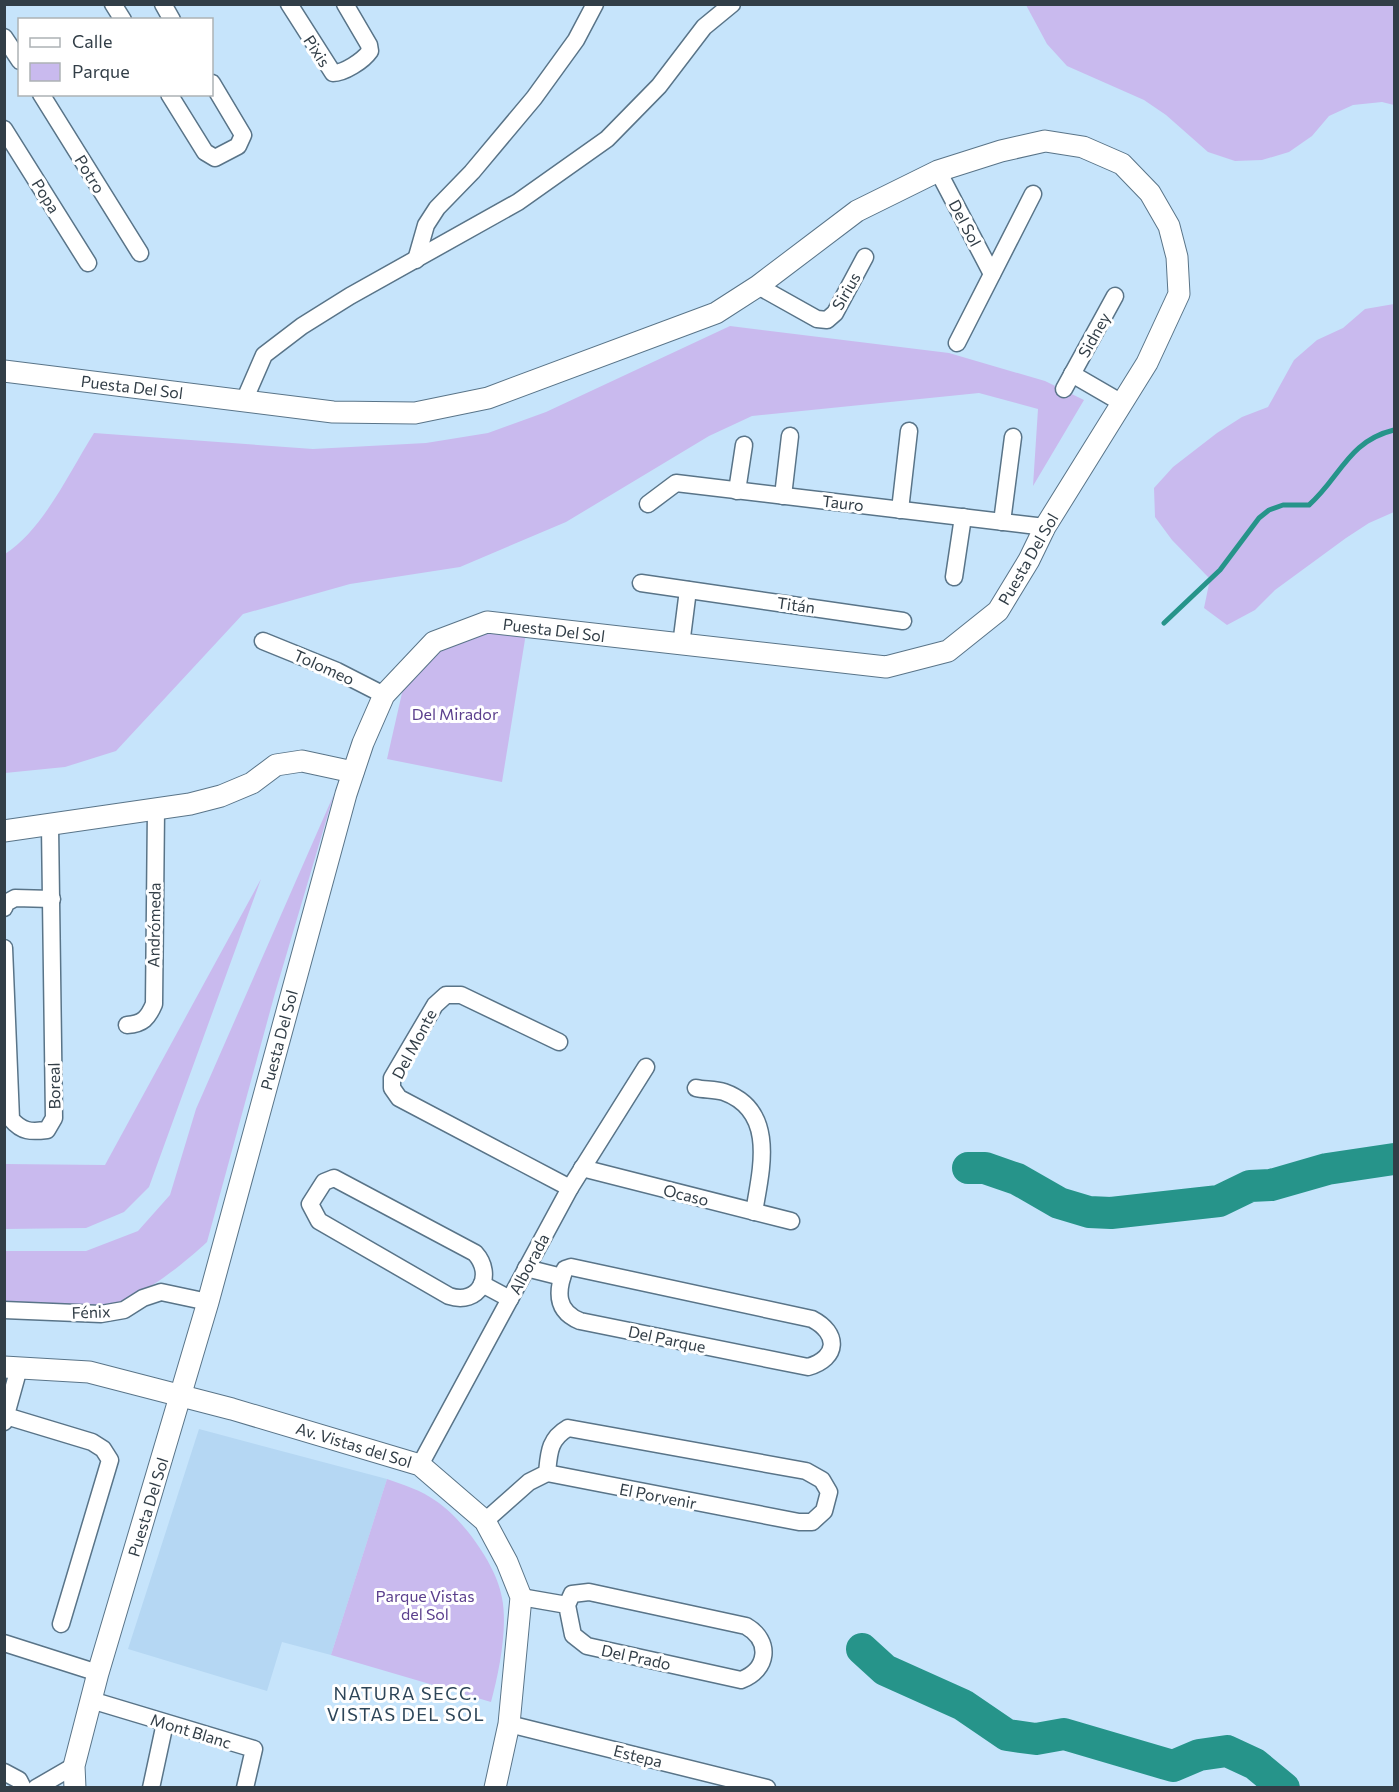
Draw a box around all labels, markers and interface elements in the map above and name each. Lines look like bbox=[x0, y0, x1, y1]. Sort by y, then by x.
legend bbox=[18, 18, 213, 96]
text: Calle bbox=[72, 30, 112, 52]
street label: Pixis bbox=[300, 31, 335, 70]
text: Parque bbox=[72, 60, 130, 82]
street label: Potro bbox=[71, 151, 109, 196]
street label: Popa bbox=[29, 175, 64, 217]
street label: Del Sol bbox=[945, 196, 986, 249]
street label: Sirius bbox=[827, 269, 864, 313]
street label: Sidney bbox=[1074, 309, 1114, 361]
street label: Puesta Del Sol bbox=[80, 371, 184, 402]
street label: Tauro bbox=[821, 491, 865, 514]
street label: Puesta Del Sol bbox=[994, 509, 1062, 608]
street label: Titán bbox=[776, 592, 816, 617]
street label: Puesta Del Sol bbox=[502, 614, 606, 645]
street label: Tolomeo bbox=[291, 645, 357, 688]
park label: Del Mirador bbox=[412, 704, 499, 723]
street label: Andrómeda bbox=[143, 882, 164, 968]
street label: Puesta Del Sol bbox=[256, 988, 301, 1092]
street label: Del Monte bbox=[387, 1006, 440, 1082]
street label: Boreal bbox=[44, 1062, 63, 1110]
street label: Ocaso bbox=[661, 1180, 711, 1209]
street label: Alborada bbox=[505, 1230, 553, 1298]
street label: Fénix bbox=[71, 1301, 111, 1322]
street label: Del Parque bbox=[627, 1321, 708, 1356]
street label: Av. Vistas del Sol bbox=[294, 1418, 414, 1471]
street label: Puesta Del Sol bbox=[123, 1455, 172, 1559]
street label: El Porvenir bbox=[618, 1479, 699, 1512]
park label: Parque Vistas del Sol bbox=[376, 1586, 474, 1623]
street label: Del Prado bbox=[600, 1640, 673, 1673]
district label: NATURA SECC. VISTAS DEL SOL bbox=[327, 1682, 485, 1725]
street label: Mont Blanc bbox=[148, 1709, 234, 1752]
street label: Estepa bbox=[612, 1740, 664, 1771]

